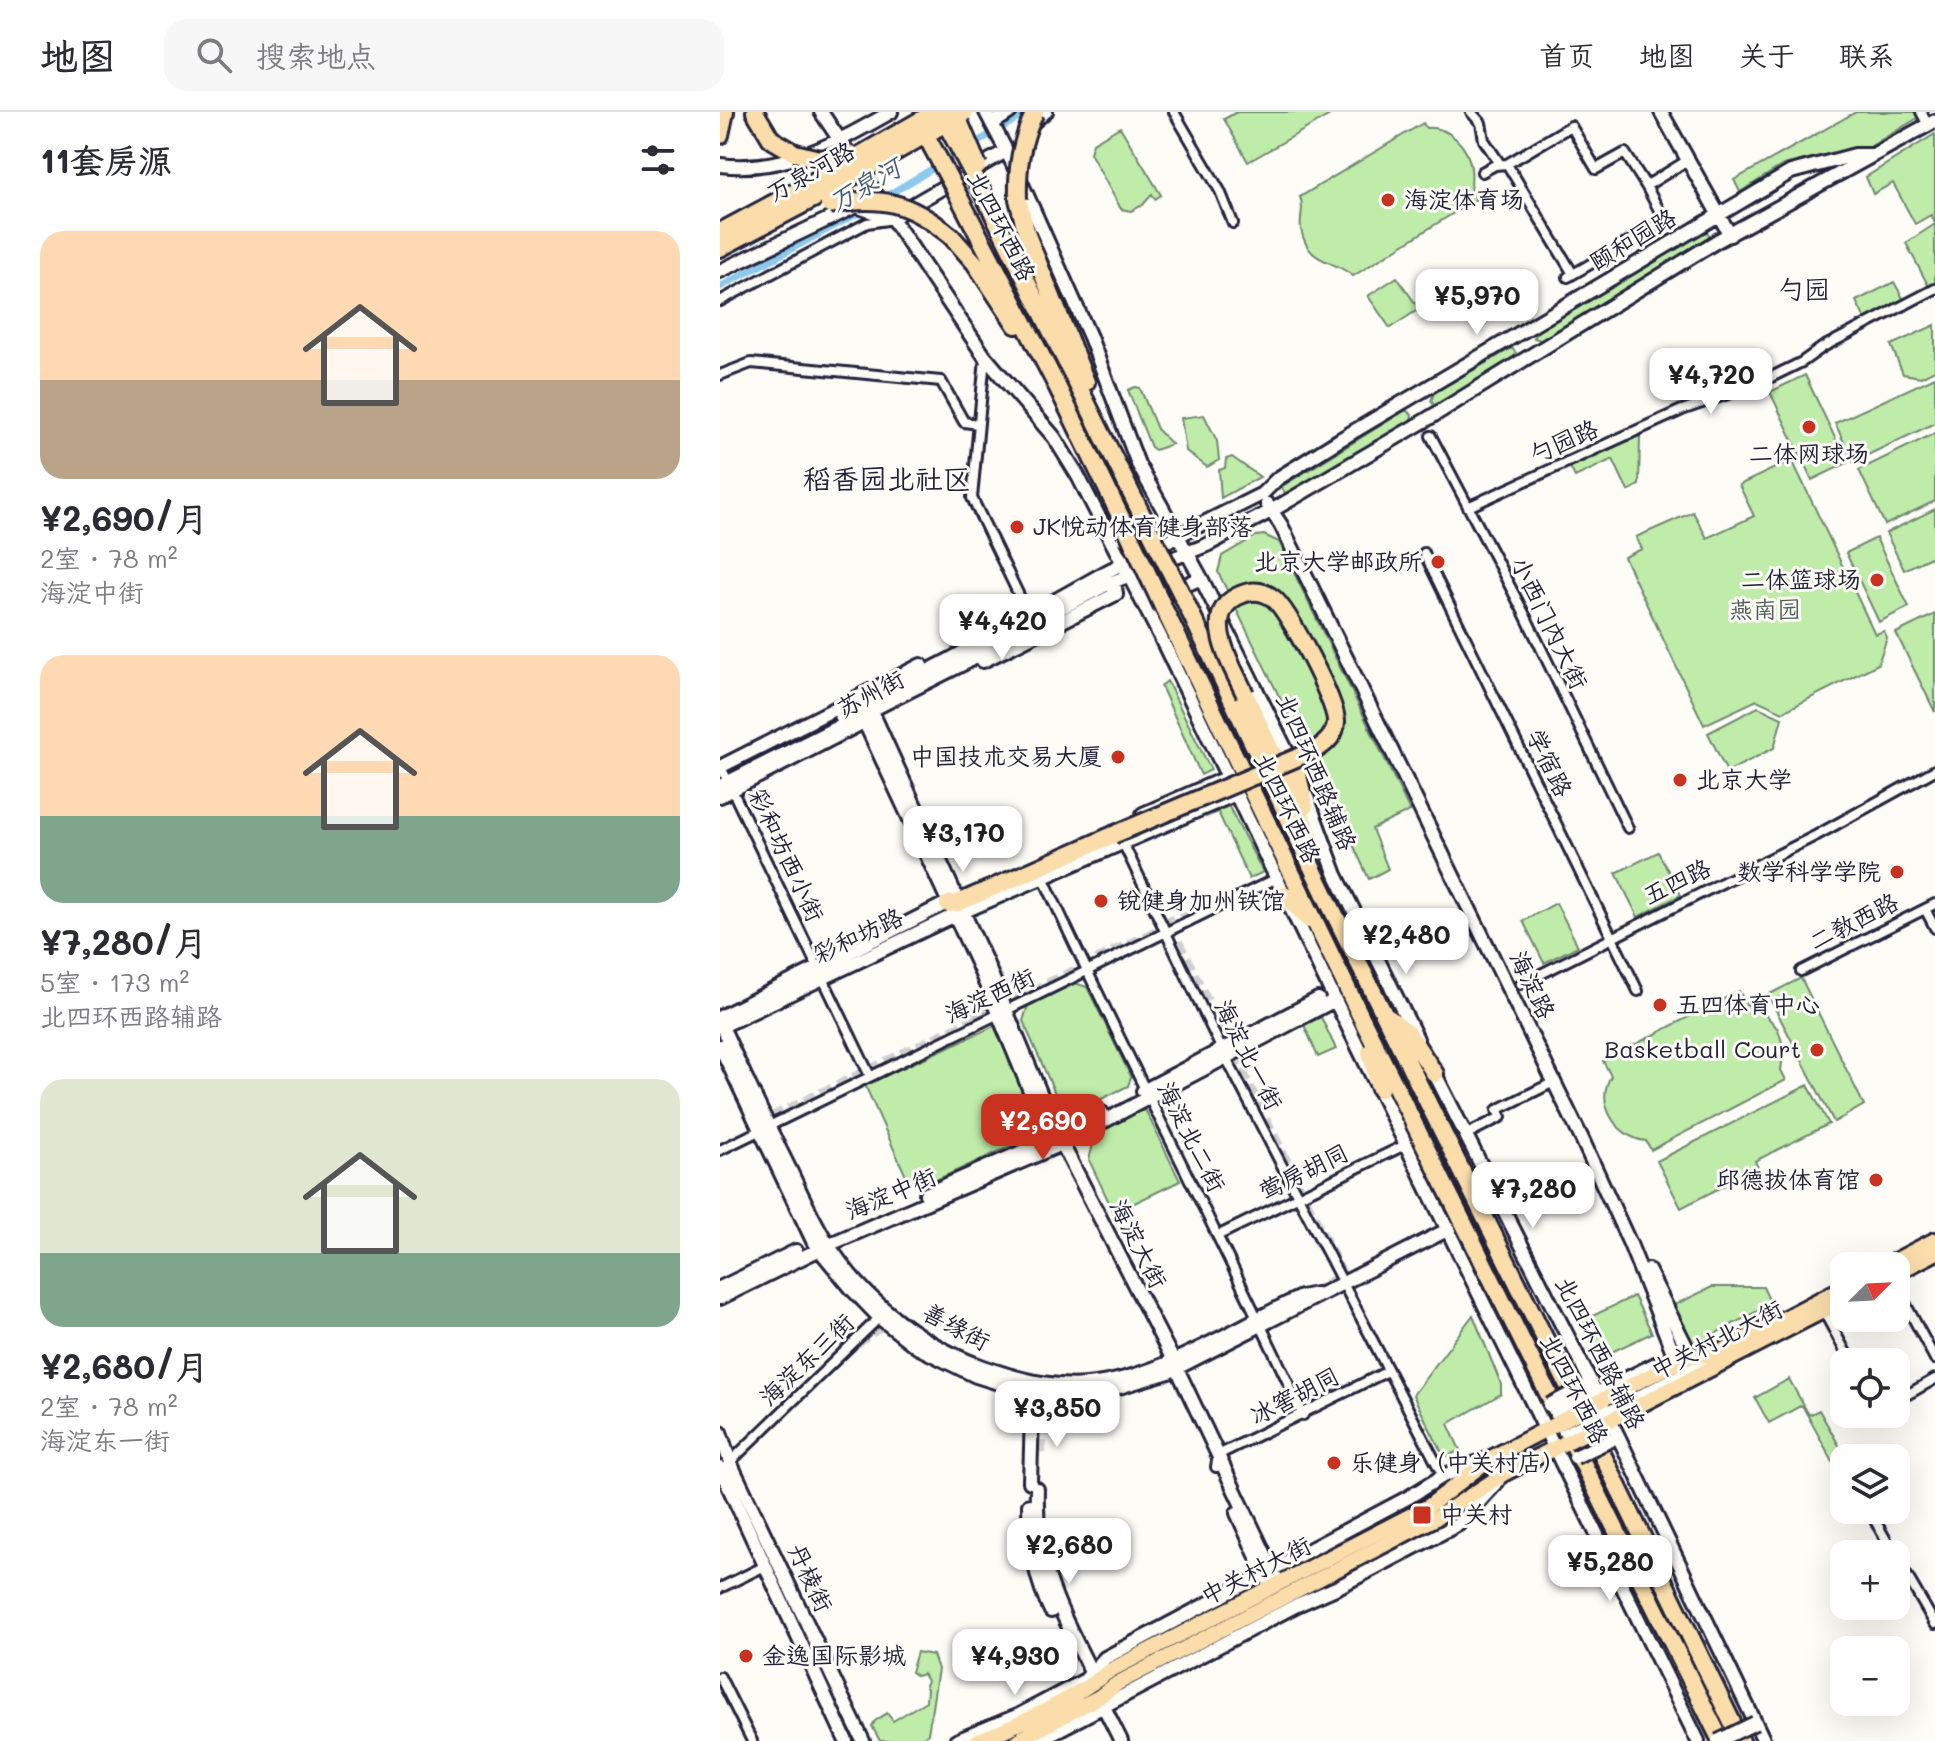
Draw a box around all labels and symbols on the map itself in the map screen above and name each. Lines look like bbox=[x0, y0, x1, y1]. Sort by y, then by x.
street label: 万泉河路 bbox=[761, 134, 860, 208]
water label: 万泉河 bbox=[822, 148, 910, 218]
street label: 北四环西路 bbox=[961, 165, 1043, 286]
place label: 海淀体育场 bbox=[1404, 183, 1524, 214]
marker: 海淀体育场 bbox=[1379, 191, 1397, 209]
street label: 颐和园路 bbox=[1583, 201, 1681, 277]
pin: ¥5,970 bbox=[1412, 269, 1542, 337]
district label: 勺园 bbox=[1778, 272, 1830, 306]
pin: ¥4,720 bbox=[1646, 348, 1776, 416]
street label: 勺园路 bbox=[1524, 412, 1603, 469]
marker: 二体网球场 bbox=[1800, 418, 1818, 436]
place label: 二体网球场 bbox=[1749, 437, 1869, 468]
district label: 稻香园北社区 bbox=[803, 460, 971, 496]
place label: JK悦动体育健身部落 bbox=[1033, 510, 1253, 541]
marker: JK悦动体育健身部落 bbox=[1008, 518, 1026, 536]
place label: 北京大学邮政所 bbox=[1254, 545, 1422, 576]
street label: 小西门内大街 bbox=[1505, 551, 1596, 694]
marker: 北京大学邮政所 bbox=[1429, 553, 1447, 571]
place label: 二体篮球场 bbox=[1741, 563, 1861, 594]
marker: 二体篮球场 bbox=[1868, 571, 1886, 589]
park label: 燕南园 bbox=[1729, 593, 1801, 624]
pin: ¥4,420 bbox=[937, 594, 1067, 662]
street label: 苏州街 bbox=[831, 662, 909, 723]
street label: 北四环西路辅路 bbox=[1270, 689, 1362, 855]
street label: 学宿路 bbox=[1521, 723, 1580, 801]
place label: 中国技术交易大厦 bbox=[910, 740, 1102, 771]
marker: 中国技术交易大厦 bbox=[1109, 748, 1127, 766]
street label: 北四环西路 bbox=[1248, 748, 1326, 868]
place label: 北京大学 bbox=[1696, 763, 1792, 794]
marker: 北京大学 bbox=[1671, 771, 1689, 789]
street label: 彩和坊西小街 bbox=[743, 783, 832, 926]
pin: ¥3,170 bbox=[898, 806, 1028, 874]
street label: 五四路 bbox=[1637, 851, 1715, 910]
place label: 数学科学学院 bbox=[1737, 855, 1881, 886]
marker: 数学科学学院 bbox=[1888, 863, 1906, 881]
place label: 锐健身加州铁馆 bbox=[1117, 884, 1285, 915]
street label: 二教西路 bbox=[1804, 885, 1903, 956]
marker: 锐健身加州铁馆 bbox=[1092, 892, 1110, 910]
street label: 彩和坊路 bbox=[807, 900, 907, 969]
pin: ¥2,480 bbox=[1341, 908, 1471, 976]
street label: 海淀路 bbox=[1504, 945, 1563, 1023]
street label: 海淀西街 bbox=[939, 960, 1039, 1029]
place label: 五四体育中心 bbox=[1676, 988, 1820, 1019]
street label: 海淀北一街 bbox=[1208, 994, 1290, 1115]
marker: 五四体育中心 bbox=[1651, 996, 1669, 1014]
place label: Basketball Court bbox=[1604, 1033, 1801, 1064]
marker: Basketball Court bbox=[1808, 1041, 1826, 1059]
street label: 海淀北二街 bbox=[1151, 1076, 1233, 1197]
pin: ¥2,690 bbox=[978, 1094, 1108, 1162]
street label: 莺房胡同 bbox=[1253, 1136, 1353, 1206]
street label: 海淀中街 bbox=[840, 1160, 941, 1226]
pin: ¥7,280 bbox=[1468, 1162, 1598, 1230]
place label: 邱德拔体育馆 bbox=[1716, 1163, 1860, 1194]
marker: 邱德拔体育馆 bbox=[1867, 1171, 1885, 1189]
street label: 海淀大街 bbox=[1104, 1194, 1175, 1293]
north arrow bbox=[1830, 1252, 1910, 1332]
street label: 北四环西路辅路 bbox=[1549, 1272, 1651, 1434]
street label: 中关村北大街 bbox=[1645, 1292, 1788, 1385]
street label: 善缘街 bbox=[918, 1295, 996, 1356]
street label: 海淀东三街 bbox=[752, 1306, 860, 1412]
street label: 北四环西路 bbox=[1534, 1329, 1614, 1449]
street label: 冰窖胡同 bbox=[1245, 1359, 1344, 1430]
pin: ¥3,850 bbox=[992, 1381, 1122, 1449]
place label: 乐健身（中关村店） bbox=[1350, 1446, 1566, 1477]
marker: 乐健身（中关村店） bbox=[1325, 1454, 1343, 1472]
place label: 中关村 bbox=[1440, 1498, 1512, 1529]
marker: 中关村 bbox=[1411, 1504, 1433, 1526]
pin: ¥2,680 bbox=[1004, 1518, 1134, 1586]
street label: 中关村大街 bbox=[1195, 1529, 1316, 1611]
pin: ¥5,280 bbox=[1545, 1535, 1675, 1603]
street label: 丹棱街 bbox=[782, 1538, 841, 1617]
pin: ¥4,930 bbox=[950, 1629, 1080, 1697]
place label: 金逸国际影城 bbox=[762, 1639, 906, 1670]
marker: 金逸国际影城 bbox=[737, 1647, 755, 1665]

